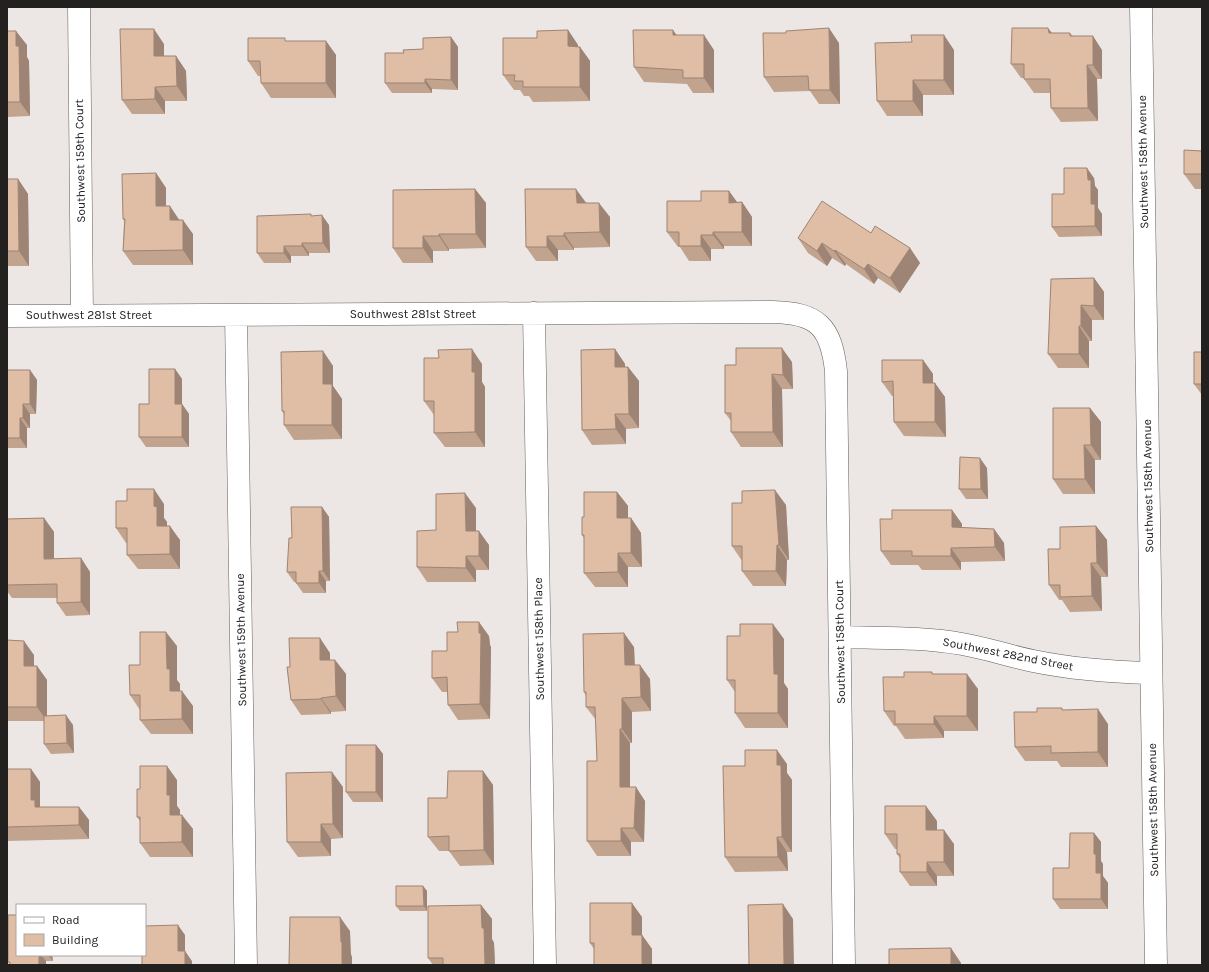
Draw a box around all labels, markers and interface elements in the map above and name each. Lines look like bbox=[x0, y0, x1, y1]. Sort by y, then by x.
street label: Southwest 158th Avenue bbox=[1135, 95, 1151, 229]
street label: Southwest 159th Court bbox=[72, 99, 88, 223]
street label: Southwest 281st Street bbox=[350, 307, 477, 321]
street label: Southwest 281st Street bbox=[26, 308, 153, 322]
street label: Southwest 158th Avenue bbox=[1140, 419, 1156, 553]
street label: Southwest 159th Avenue bbox=[233, 573, 249, 707]
street label: Southwest 158th Place bbox=[531, 577, 547, 701]
street label: Southwest 158th Court bbox=[832, 579, 848, 704]
street label: Southwest 282nd Street bbox=[941, 634, 1075, 674]
street label: Southwest 158th Avenue bbox=[1145, 743, 1161, 877]
legend bbox=[16, 904, 146, 956]
text: Road bbox=[52, 913, 80, 927]
text: Building bbox=[52, 933, 99, 947]

